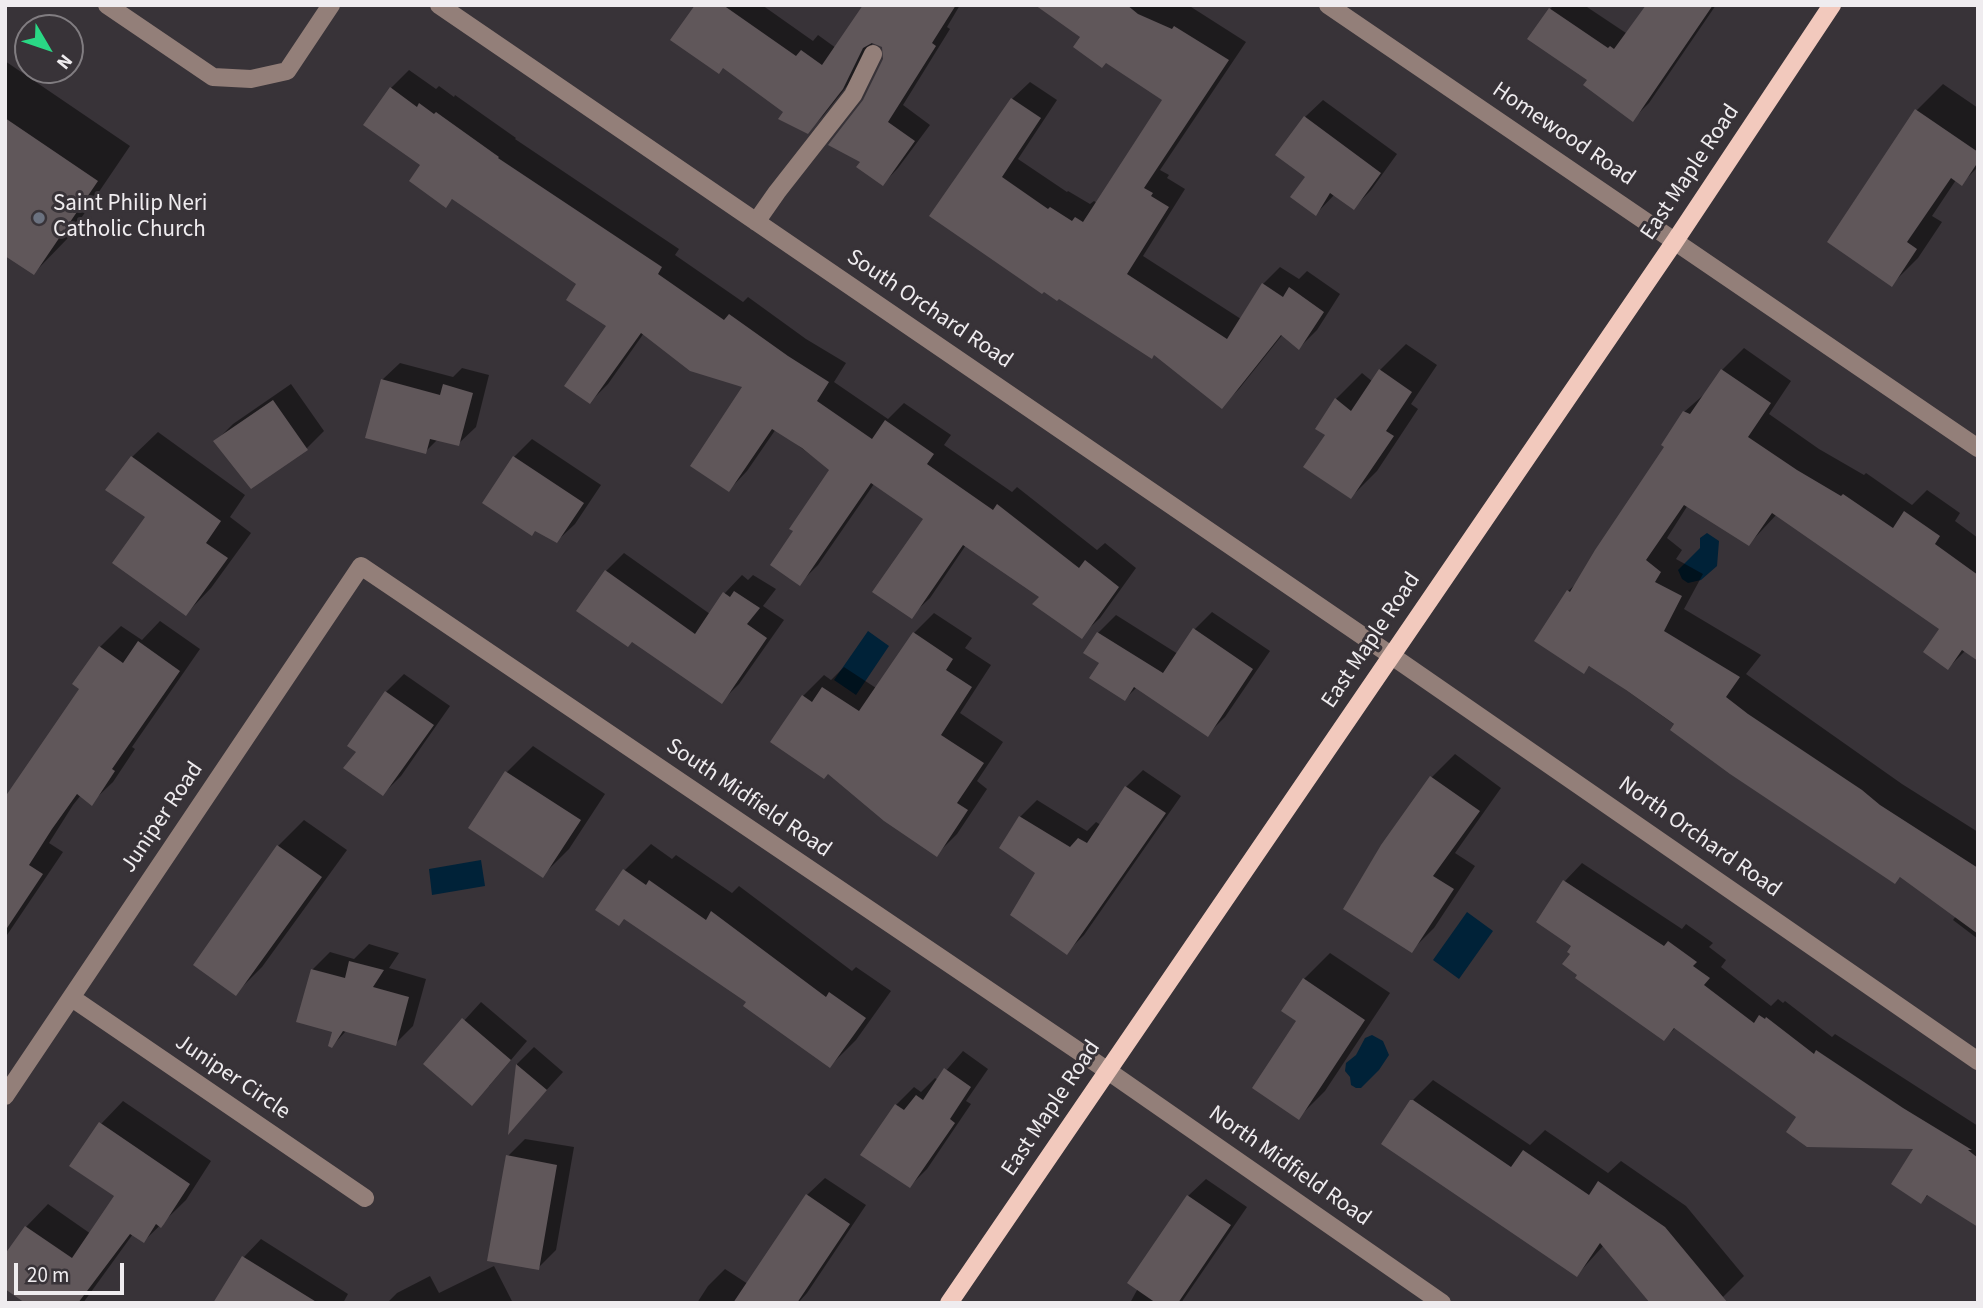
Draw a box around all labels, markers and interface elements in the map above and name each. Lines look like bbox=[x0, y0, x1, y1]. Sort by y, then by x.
north arrow bbox=[14, 14, 84, 84]
text: N bbox=[50, 48, 79, 75]
street label: Homewood Road bbox=[1486, 77, 1640, 193]
street label: East Maple Road bbox=[1636, 100, 1746, 246]
place label: Saint Philip Neri Catholic Church bbox=[53, 191, 207, 245]
marker: Saint Philip Neri Catholic Church bbox=[31, 210, 47, 226]
street label: South Orchard Road bbox=[841, 244, 1017, 376]
street label: East Maple Road bbox=[1317, 568, 1427, 714]
street label: South Midfield Road bbox=[660, 733, 836, 865]
street label: Juniper Road bbox=[116, 757, 210, 879]
street label: North Orchard Road bbox=[1612, 772, 1786, 904]
street label: Juniper Circle bbox=[169, 1029, 295, 1127]
street label: East Maple Road bbox=[997, 1036, 1107, 1182]
street label: North Midfield Road bbox=[1203, 1101, 1375, 1233]
scale bar bbox=[18, 1248, 128, 1292]
text: 20 m bbox=[27, 1260, 69, 1290]

